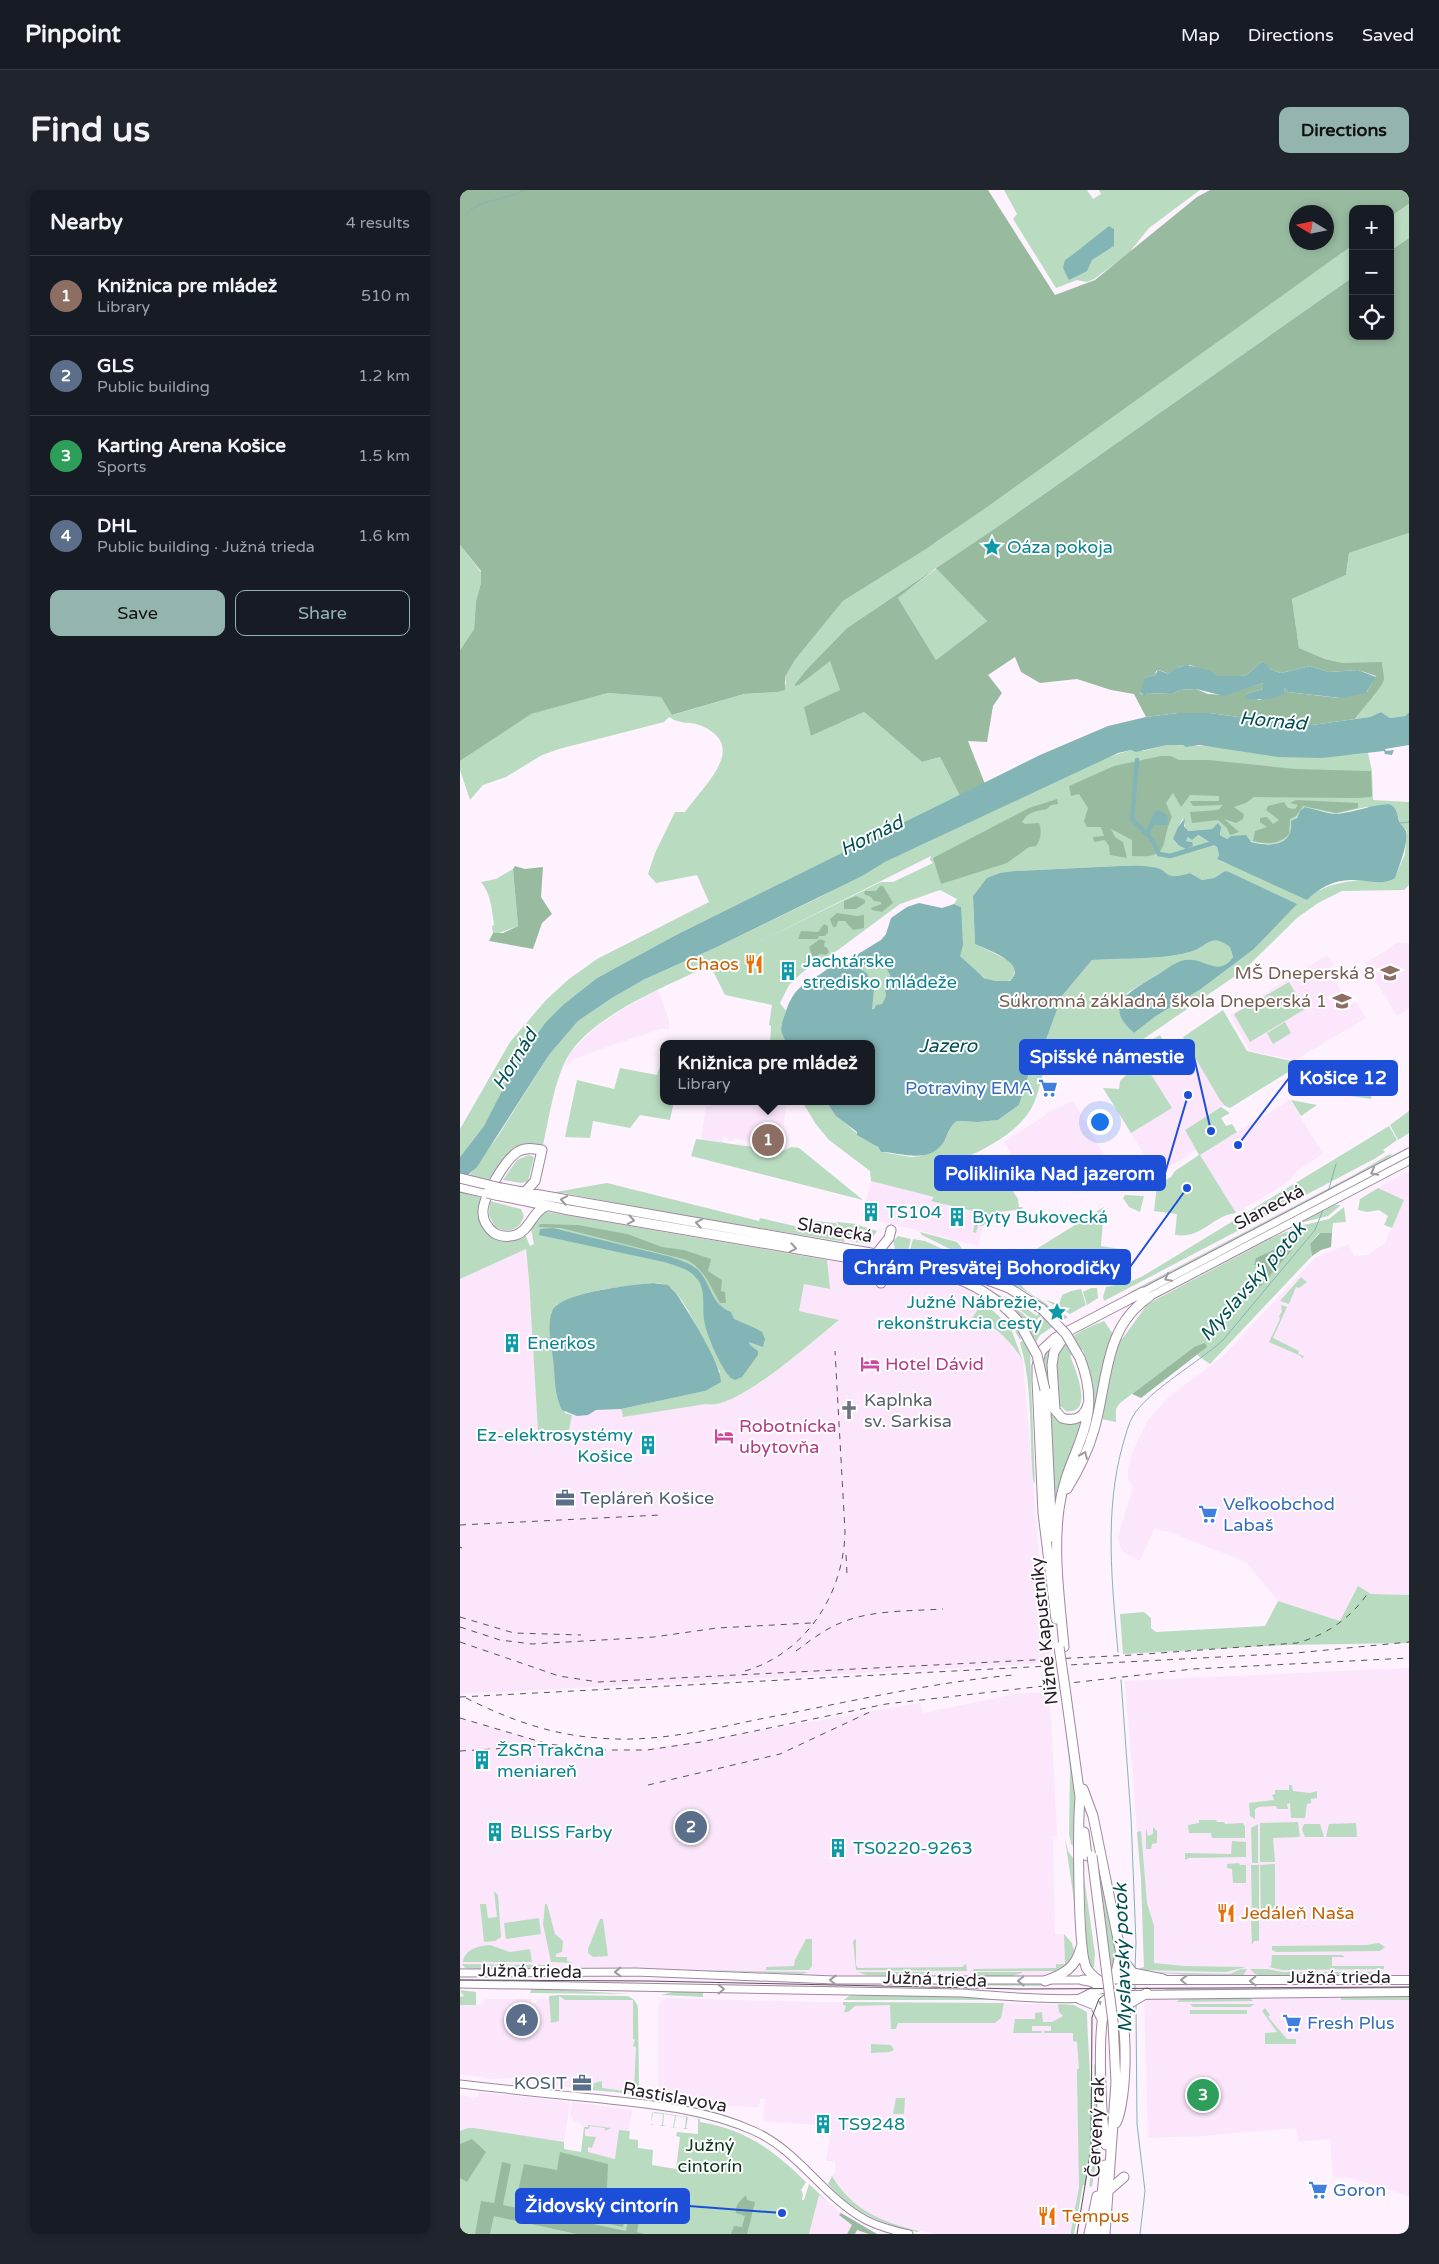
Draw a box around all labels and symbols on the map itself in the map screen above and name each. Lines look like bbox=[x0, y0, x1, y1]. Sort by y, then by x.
north arrow bbox=[1289, 205, 1334, 250]
place icon: Oáza pokoja bbox=[981, 536, 1003, 558]
place label: Oáza pokoja bbox=[1007, 536, 1113, 558]
water label: Hornád bbox=[1239, 707, 1309, 735]
water label: Hornád bbox=[836, 810, 908, 861]
place label: Jachtárske stredisko mládeže bbox=[803, 950, 957, 993]
place label: Chaos bbox=[686, 953, 739, 975]
restaurant icon: Chaos bbox=[743, 953, 765, 975]
building icon: Jachtárske stredisko mládeže bbox=[777, 960, 799, 982]
place label: MŠ Dneperská 8 bbox=[1235, 962, 1375, 984]
school or university icon: MŠ Dneperská 8 bbox=[1379, 962, 1401, 984]
place label: Súkromná základná škola Dneperská 1 bbox=[999, 990, 1327, 1012]
school or university icon: Súkromná základná škola Dneperská 1 bbox=[1331, 990, 1353, 1012]
water label: Hornád bbox=[488, 1024, 543, 1094]
water label: Jazero bbox=[919, 1035, 979, 1057]
callout: Spišské námestie bbox=[1020, 1040, 1194, 1074]
text: Spišské námestie bbox=[1030, 1046, 1185, 1069]
callout: Košice 12 bbox=[1289, 1061, 1397, 1095]
text: Košice 12 bbox=[1299, 1067, 1387, 1089]
place label: Potraviny EMA bbox=[905, 1077, 1033, 1099]
supermarket icon: Potraviny EMA bbox=[1037, 1077, 1059, 1099]
your location bbox=[1087, 1109, 1113, 1135]
pin: 1 bbox=[752, 1121, 784, 1159]
callout: Poliklinika Nad jazerom bbox=[935, 1156, 1165, 1190]
text: Poliklinika Nad jazerom bbox=[945, 1163, 1155, 1186]
one-way arrow bbox=[1370, 1166, 1379, 1176]
street label: Slanecká bbox=[1230, 1179, 1308, 1235]
one-way arrow bbox=[560, 1196, 568, 1206]
building icon: TS104 bbox=[860, 1201, 882, 1223]
place label: TS104 bbox=[886, 1201, 942, 1223]
building icon: Byty Bukovecká bbox=[946, 1206, 968, 1228]
place label: Byty Bukovecká bbox=[972, 1206, 1108, 1228]
street label: Slanecká bbox=[796, 1213, 874, 1247]
one-way arrow bbox=[626, 1215, 635, 1225]
water label: Myslavský potok bbox=[1195, 1217, 1311, 1345]
one-way arrow bbox=[695, 1219, 703, 1229]
one-way arrow bbox=[790, 1242, 798, 1253]
callout: Chrám Presvätej Bohorodičky bbox=[844, 1250, 1130, 1284]
text: Chrám Presvätej Bohorodičky bbox=[854, 1257, 1121, 1280]
one-way arrow bbox=[1164, 1272, 1173, 1282]
place label: Južné Nábrežie, rekonštrukcia cesty bbox=[877, 1291, 1042, 1334]
place icon: Južné Nábrežie, rekonštrukcia cesty bbox=[1046, 1301, 1068, 1323]
building icon: Enerkos bbox=[501, 1332, 523, 1354]
place label: Enerkos bbox=[527, 1332, 596, 1354]
hotel icon: Hotel Dávid bbox=[859, 1353, 881, 1375]
place label: Hotel Dávid bbox=[885, 1353, 984, 1375]
place label: Kaplnka sv. Sarkisa bbox=[864, 1389, 952, 1432]
church icon: Kaplnka sv. Sarkisa bbox=[838, 1399, 860, 1421]
place label: Robotnícka ubytovňa bbox=[739, 1415, 837, 1458]
place label: Ez-elektrosystémy Košice bbox=[476, 1424, 633, 1467]
hotel icon: Robotnícka ubytovňa bbox=[713, 1425, 735, 1447]
building icon: Ez-elektrosystémy Košice bbox=[637, 1434, 659, 1456]
one-way arrow bbox=[1078, 1451, 1089, 1460]
office icon: Tepláreň Košice bbox=[554, 1487, 576, 1509]
place label: Tepláreň Košice bbox=[580, 1487, 714, 1509]
place label: Veľkoobchod Labaš bbox=[1223, 1493, 1335, 1536]
supermarket icon: Veľkoobchod Labaš bbox=[1197, 1503, 1219, 1525]
street label: Nižné Kapustníky bbox=[1025, 1556, 1063, 1706]
place label: ŽSR Trakčna meniareň bbox=[497, 1739, 604, 1782]
building icon: ŽSR Trakčna meniareň bbox=[471, 1749, 493, 1771]
pin: 2 bbox=[675, 1808, 707, 1846]
building icon: BLISS Farby bbox=[484, 1821, 506, 1843]
place label: BLISS Farby bbox=[510, 1821, 613, 1843]
building icon: TS0220-9263 bbox=[827, 1837, 849, 1859]
place label: TS0220-9263 bbox=[853, 1837, 973, 1859]
water label: Myslavský potok bbox=[1109, 1881, 1137, 2033]
restaurant icon: Jedáleň Naša bbox=[1215, 1902, 1237, 1924]
place label: Jedáleň Naša bbox=[1241, 1902, 1355, 1924]
street label: Južná trieda bbox=[478, 1959, 582, 1983]
street label: Južná trieda bbox=[883, 1966, 987, 1992]
street label: Južná trieda bbox=[1287, 1966, 1391, 1988]
one-way arrow bbox=[614, 1967, 622, 1978]
one-way arrow bbox=[829, 1974, 837, 1985]
one-way arrow bbox=[1179, 1975, 1187, 1985]
one-way arrow bbox=[1017, 1976, 1024, 1986]
one-way arrow bbox=[1249, 1976, 1256, 1986]
one-way arrow bbox=[718, 1984, 726, 1994]
pin: 4 bbox=[506, 2001, 538, 2039]
supermarket icon: Fresh Plus bbox=[1281, 2012, 1303, 2034]
place label: Fresh Plus bbox=[1307, 2012, 1395, 2034]
place label: KOSIT bbox=[514, 2072, 567, 2094]
office icon: KOSIT bbox=[571, 2072, 593, 2094]
street label: Červený rak bbox=[1082, 2076, 1110, 2178]
pin: 3 bbox=[1187, 2076, 1219, 2114]
street label: Rastislavova bbox=[621, 2077, 729, 2117]
building icon: TS9248 bbox=[812, 2113, 834, 2135]
place label: TS9248 bbox=[838, 2113, 905, 2135]
park label: Južný cintorín bbox=[678, 2134, 742, 2177]
supermarket icon: Goron bbox=[1307, 2179, 1329, 2201]
place label: Goron bbox=[1333, 2179, 1386, 2201]
callout: Židovský cintorín bbox=[516, 2189, 689, 2223]
text: Židovský cintorín bbox=[525, 2194, 679, 2218]
restaurant icon: Tempus bbox=[1036, 2205, 1058, 2227]
place label: Tempus bbox=[1062, 2205, 1129, 2227]

